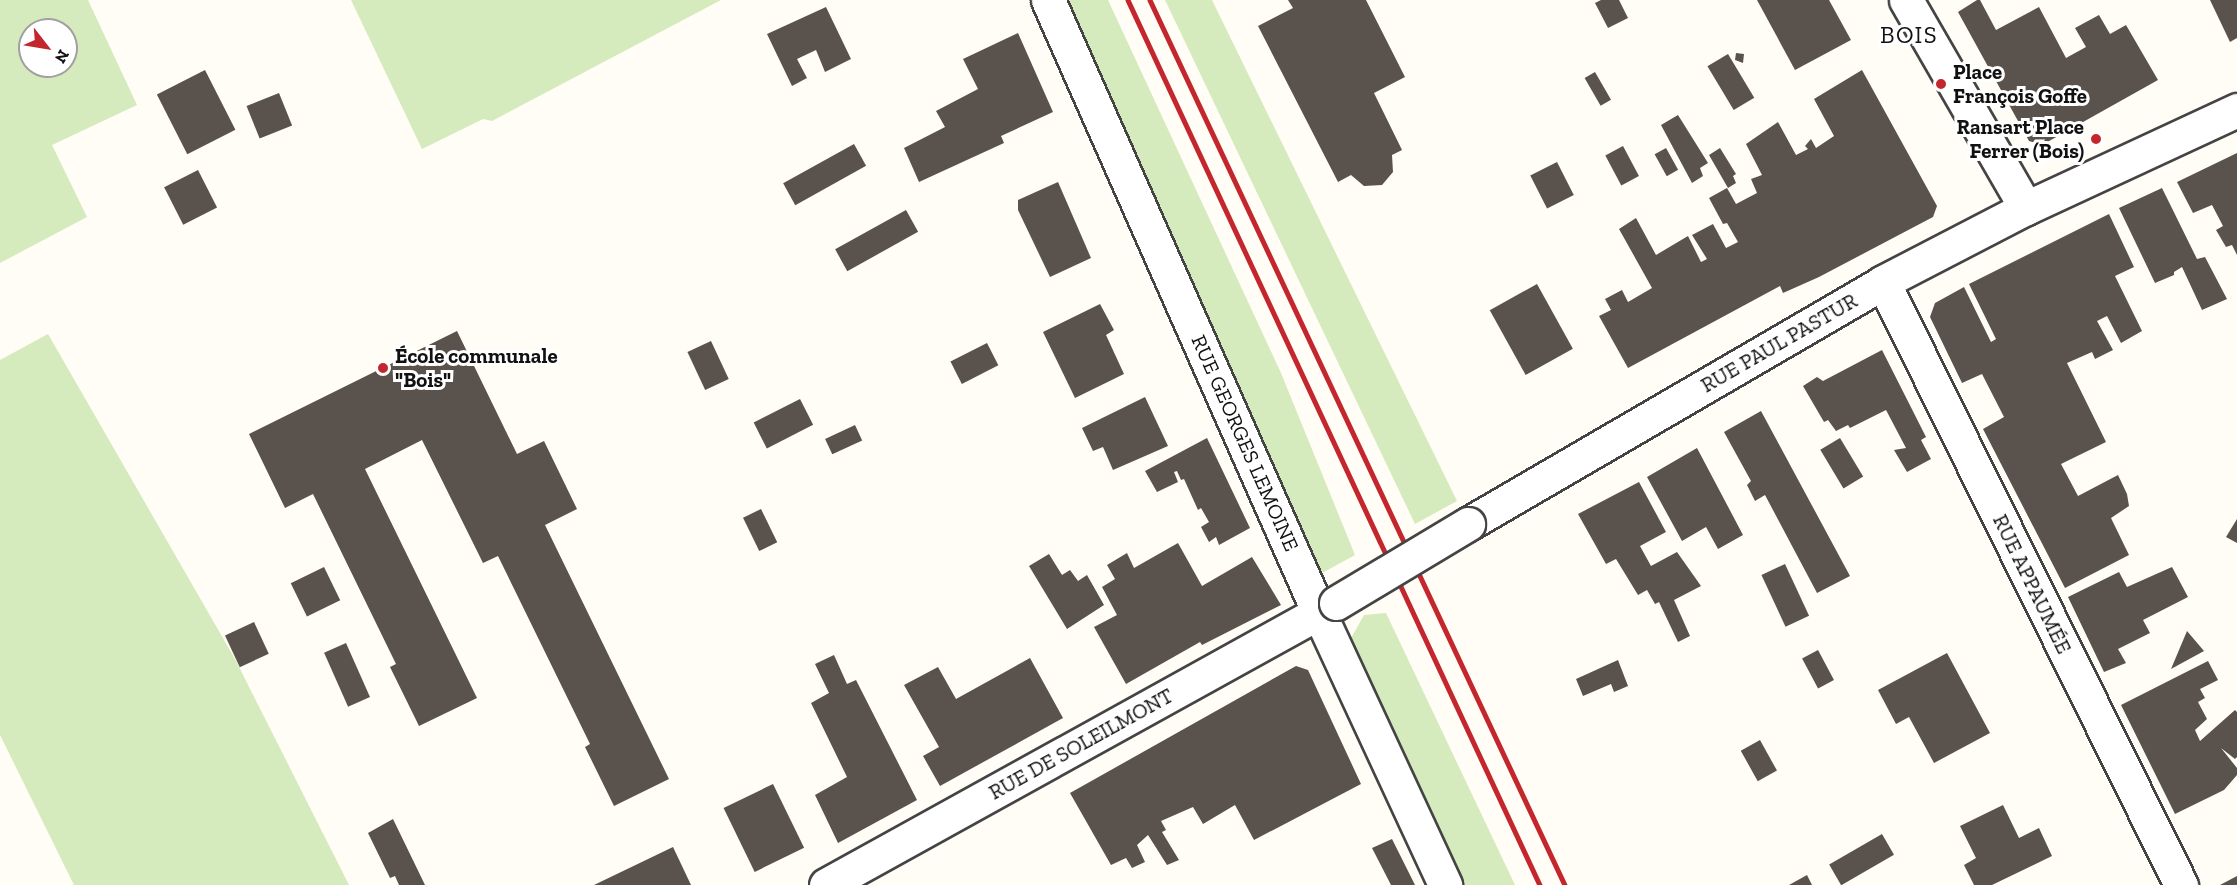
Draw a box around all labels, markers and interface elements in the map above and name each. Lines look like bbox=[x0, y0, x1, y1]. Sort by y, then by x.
north arrow bbox=[18, 18, 78, 78]
district label: BOIS bbox=[1880, 21, 1938, 49]
text: N bbox=[51, 46, 73, 67]
place label: Place François Goffe bbox=[1953, 59, 2087, 109]
marker: Place François Goffe bbox=[1934, 77, 1948, 91]
place label: Ransart Place Ferrer (Bois) bbox=[1957, 114, 2084, 164]
marker: Ransart Place Ferrer (Bois) bbox=[2089, 132, 2103, 146]
street label: RUE PAUL PASTUR bbox=[1696, 288, 1862, 398]
street label: RUE GEORGES LEMOINE bbox=[1186, 331, 1304, 555]
place label: École communale "Bois" bbox=[395, 343, 558, 393]
marker: École communale "Bois" bbox=[376, 361, 390, 375]
street label: RUE APPAUMÉE bbox=[1987, 510, 2077, 658]
street label: RUE DE SOLEILMONT bbox=[985, 683, 1177, 805]

